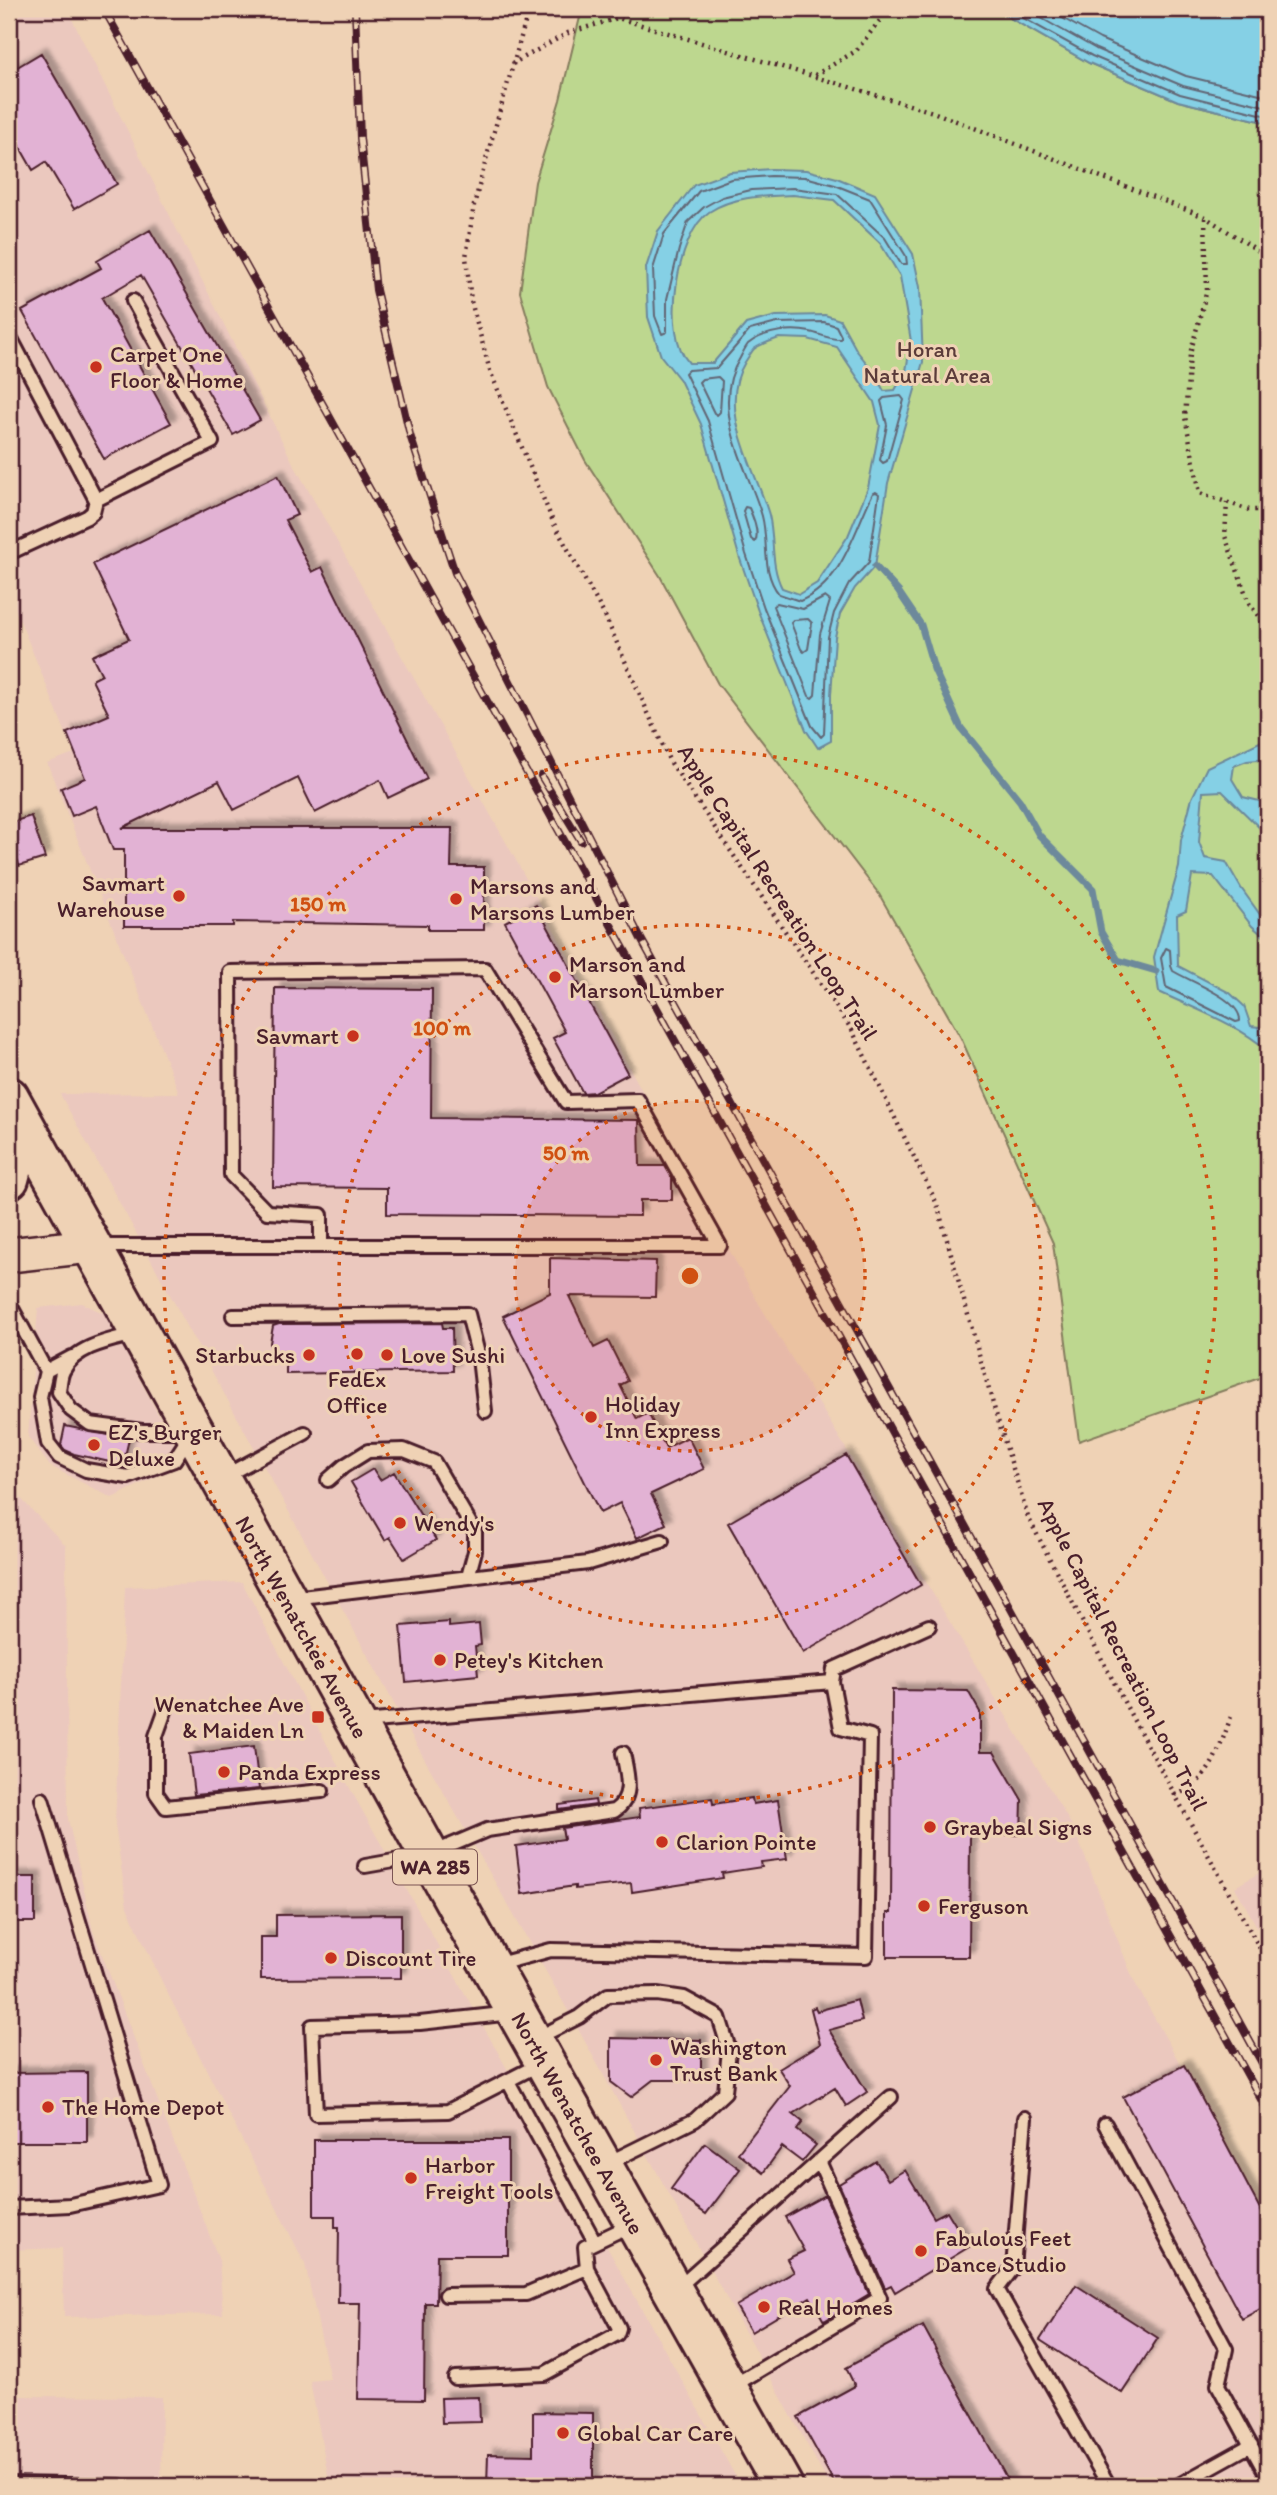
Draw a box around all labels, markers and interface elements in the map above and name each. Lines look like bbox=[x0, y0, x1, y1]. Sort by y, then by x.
park label: Horan Natural Area bbox=[863, 335, 991, 389]
place label: Carpet One Floor & Home bbox=[110, 340, 244, 394]
marker: Carpet One Floor & Home bbox=[88, 359, 104, 375]
street label: Apple Capital Recreation Loop Trail bbox=[672, 739, 884, 1046]
place label: Savmart Warehouse bbox=[57, 869, 165, 923]
place label: Marsons and Marsons Lumber bbox=[470, 872, 635, 926]
marker: Savmart Warehouse bbox=[171, 888, 187, 904]
text: 150 m bbox=[290, 891, 346, 916]
marker: Marsons and Marsons Lumber bbox=[448, 891, 464, 907]
place label: Marson and Marson Lumber bbox=[569, 950, 724, 1004]
marker: Marson and Marson Lumber bbox=[547, 969, 563, 985]
text: 100 m bbox=[413, 1015, 471, 1040]
place label: Savmart bbox=[256, 1022, 339, 1050]
marker: Savmart bbox=[345, 1028, 361, 1044]
text: 50 m bbox=[543, 1140, 590, 1165]
centre of rings bbox=[678, 1264, 702, 1288]
place label: Starbucks bbox=[195, 1341, 295, 1369]
place label: Love Sushi bbox=[401, 1341, 505, 1369]
marker: FedEx Office bbox=[349, 1346, 365, 1362]
marker: Starbucks bbox=[301, 1347, 317, 1363]
marker: Love Sushi bbox=[379, 1347, 395, 1363]
place label: FedEx Office bbox=[326, 1365, 388, 1419]
place label: Holiday Inn Express bbox=[605, 1390, 721, 1444]
marker: Holiday Inn Express bbox=[583, 1409, 599, 1425]
place label: EZ's Burger Deluxe bbox=[108, 1418, 221, 1472]
marker: EZ's Burger Deluxe bbox=[86, 1437, 102, 1453]
street label: Apple Capital Recreation Loop Trail bbox=[1032, 1493, 1214, 1815]
place label: Wendy's bbox=[414, 1509, 495, 1537]
street label: North Wenatchee Avenue bbox=[229, 1511, 375, 1743]
marker: Wendy's bbox=[392, 1515, 408, 1531]
place label: Petey's Kitchen bbox=[454, 1646, 603, 1674]
marker: Petey's Kitchen bbox=[432, 1652, 448, 1668]
place label: Wenatchee Ave & Maiden Ln bbox=[155, 1690, 304, 1744]
marker: Wenatchee Ave & Maiden Ln bbox=[310, 1709, 326, 1725]
place label: Panda Express bbox=[238, 1758, 381, 1786]
marker: Panda Express bbox=[216, 1764, 232, 1780]
place label: Graybeal Signs bbox=[944, 1813, 1092, 1841]
marker: Graybeal Signs bbox=[922, 1819, 938, 1835]
place label: Clarion Pointe bbox=[676, 1828, 817, 1856]
marker: Clarion Pointe bbox=[654, 1834, 670, 1850]
road number: WA 285 bbox=[393, 1850, 477, 1884]
place label: Ferguson bbox=[938, 1892, 1028, 1920]
marker: Ferguson bbox=[916, 1898, 932, 1914]
place label: Discount Tire bbox=[345, 1944, 477, 1972]
marker: Discount Tire bbox=[323, 1950, 339, 1966]
street label: North Wenatchee Avenue bbox=[505, 2007, 651, 2239]
place label: Washington Trust Bank bbox=[670, 2033, 787, 2087]
marker: Washington Trust Bank bbox=[648, 2052, 664, 2068]
place label: The Home Depot bbox=[62, 2093, 224, 2121]
marker: The Home Depot bbox=[40, 2099, 56, 2115]
place label: Harbor Freight Tools bbox=[425, 2151, 554, 2205]
marker: Harbor Freight Tools bbox=[403, 2170, 419, 2186]
place label: Fabulous Feet Dance Studio bbox=[935, 2224, 1071, 2278]
marker: Fabulous Feet Dance Studio bbox=[913, 2243, 929, 2259]
place label: Real Homes bbox=[778, 2293, 893, 2321]
marker: Real Homes bbox=[756, 2299, 772, 2315]
place label: Global Car Care bbox=[577, 2419, 734, 2447]
marker: Global Car Care bbox=[555, 2425, 571, 2441]

